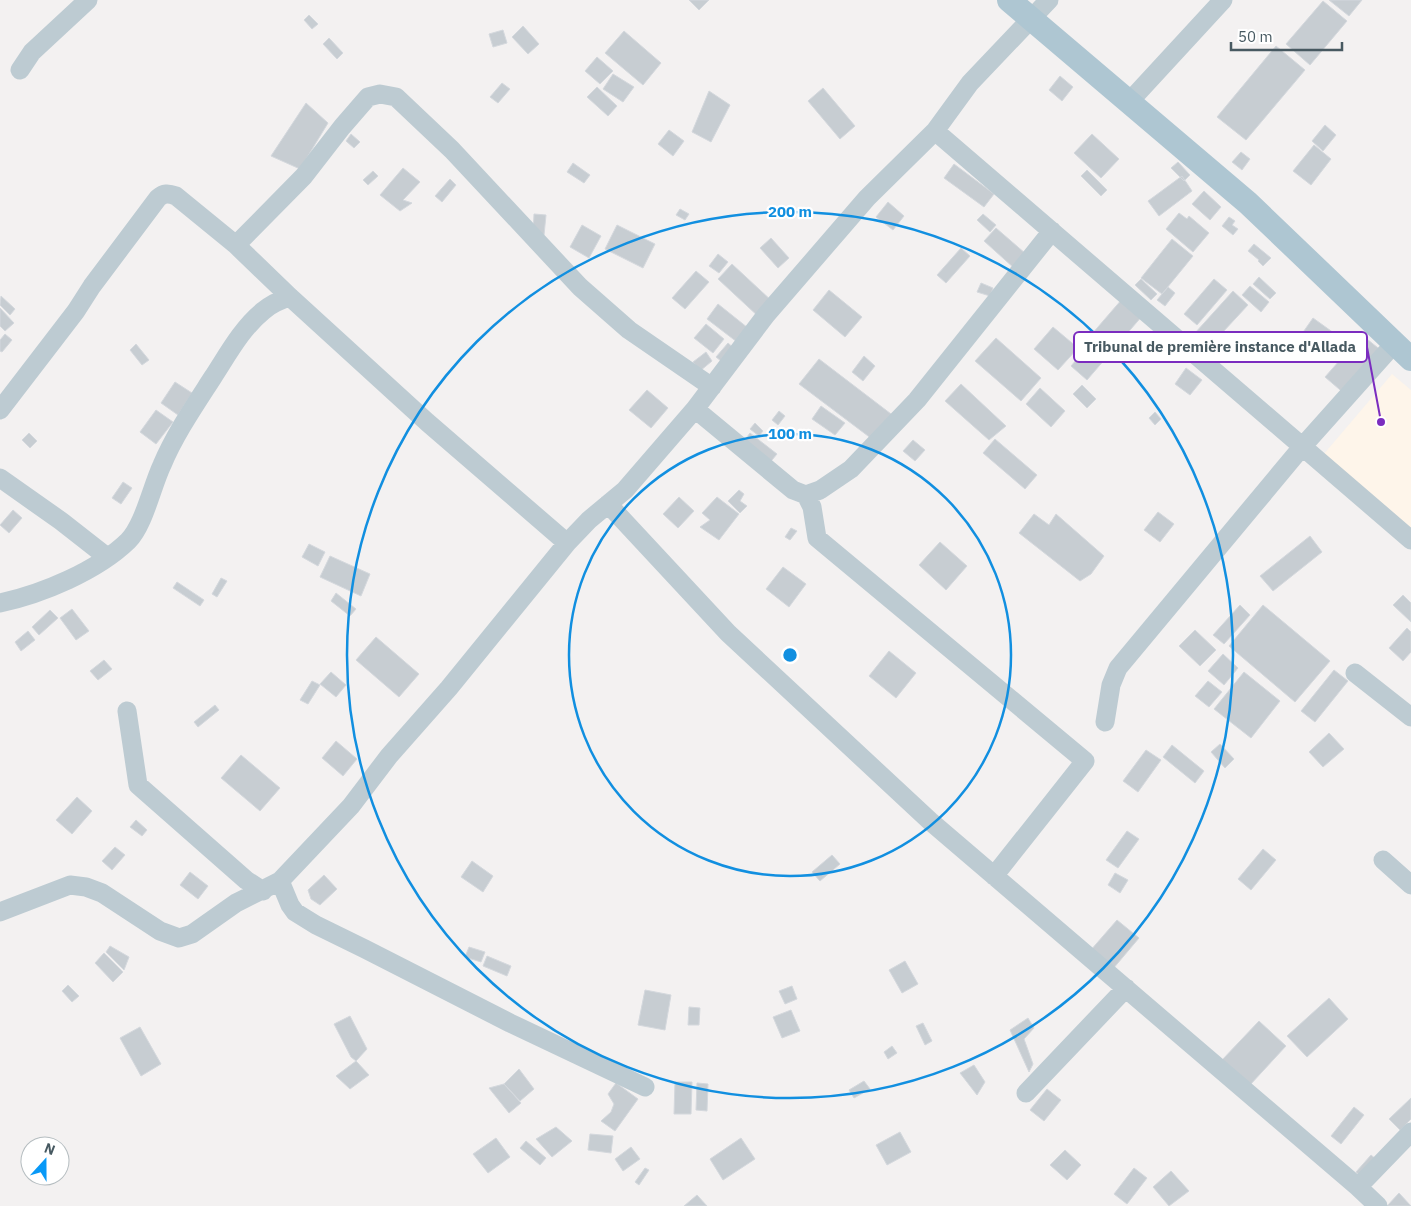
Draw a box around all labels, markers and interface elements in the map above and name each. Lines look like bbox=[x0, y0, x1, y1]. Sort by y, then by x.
scale bar bbox=[1231, 20, 1342, 52]
text: 50 m bbox=[1238, 27, 1273, 46]
text: 200 m bbox=[768, 202, 812, 221]
callout: Tribunal de première instance d'Allada bbox=[1074, 332, 1367, 362]
text: Tribunal de première instance d'Allada bbox=[1084, 337, 1357, 356]
text: 100 m bbox=[768, 424, 812, 443]
centre of rings bbox=[781, 646, 799, 664]
north arrow bbox=[20, 1136, 70, 1186]
text: N bbox=[42, 1139, 58, 1159]

